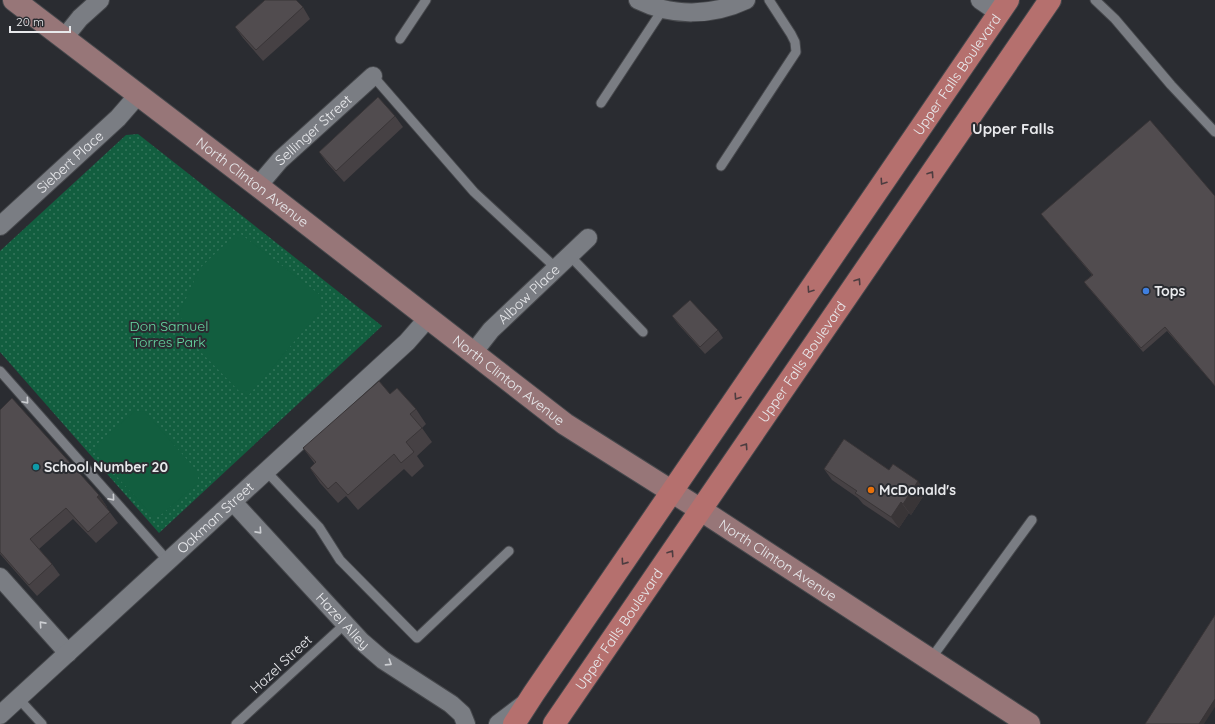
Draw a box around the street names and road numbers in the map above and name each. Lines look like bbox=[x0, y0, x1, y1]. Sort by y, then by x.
street label: Upper Falls Boulevard bbox=[909, 11, 1005, 139]
street label: Sellinger Street bbox=[271, 90, 356, 169]
street label: Siebert Place bbox=[33, 127, 107, 197]
street label: North Clinton Avenue bbox=[193, 133, 312, 231]
street label: Albow Place bbox=[494, 261, 563, 328]
street label: Upper Falls Boulevard bbox=[754, 298, 850, 426]
street label: North Clinton Avenue bbox=[449, 331, 568, 429]
street label: Oakman Street bbox=[173, 478, 258, 558]
street label: North Clinton Avenue bbox=[716, 515, 840, 605]
street label: Upper Falls Boulevard bbox=[571, 565, 667, 693]
street label: Hazel Alley bbox=[312, 589, 373, 654]
street label: Hazel Street bbox=[246, 631, 316, 697]

